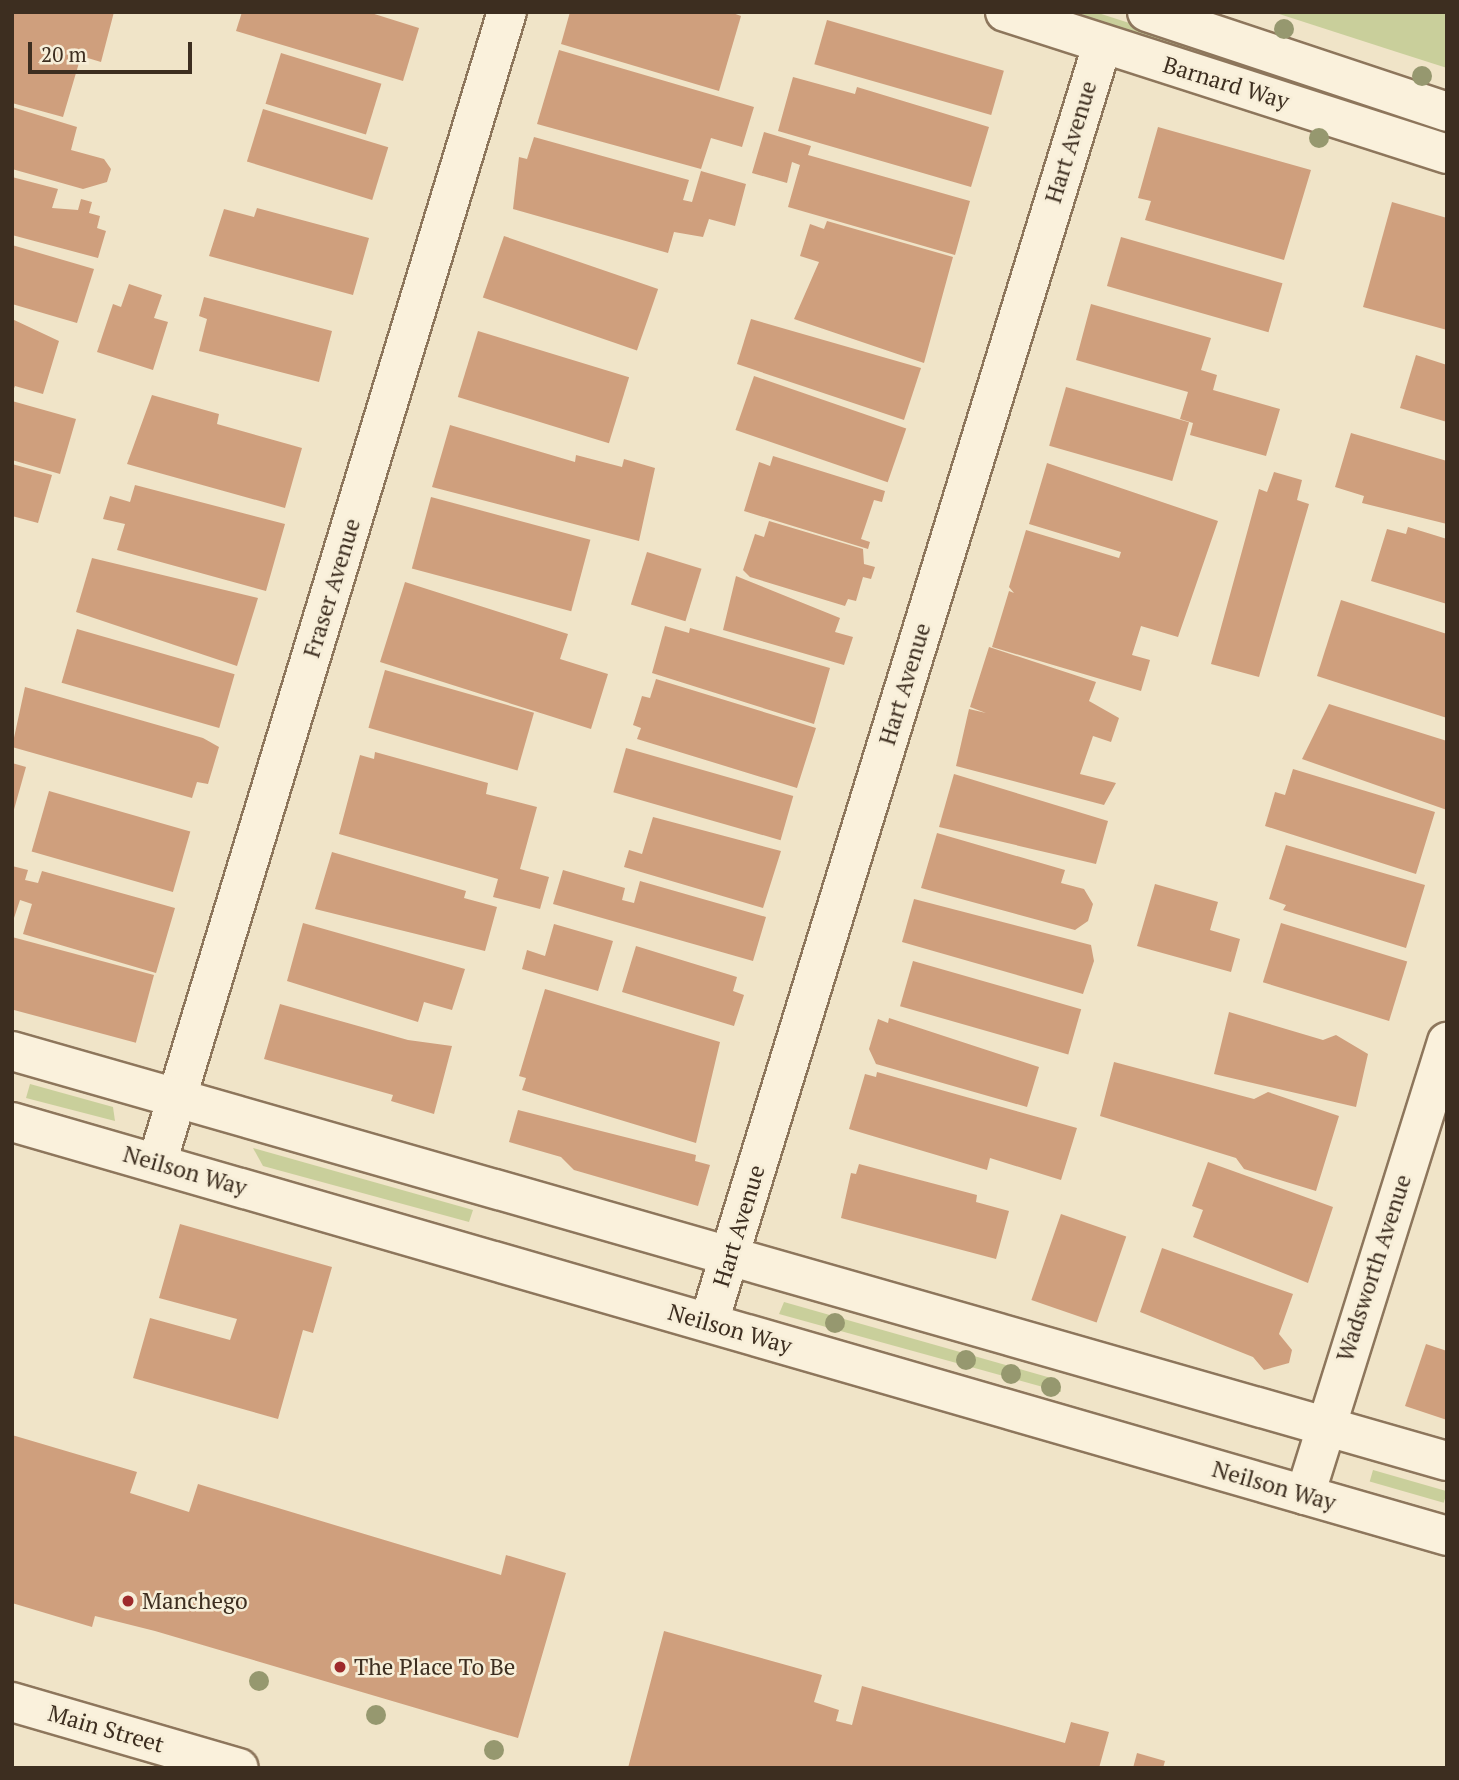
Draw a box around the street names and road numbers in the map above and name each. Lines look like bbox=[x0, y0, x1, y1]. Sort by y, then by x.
street label: Barnard Way bbox=[1160, 51, 1292, 115]
street label: Hart Avenue bbox=[1039, 77, 1103, 207]
street label: Fraser Avenue bbox=[298, 515, 366, 661]
street label: Hart Avenue bbox=[873, 619, 937, 749]
street label: Neilson Way bbox=[120, 1140, 250, 1202]
street label: Hart Avenue bbox=[707, 1161, 771, 1291]
street label: Wadsworth Avenue bbox=[1331, 1171, 1417, 1365]
street label: Neilson Way bbox=[665, 1298, 795, 1360]
street label: Neilson Way bbox=[1209, 1455, 1339, 1517]
street label: Main Street bbox=[45, 1699, 167, 1759]

